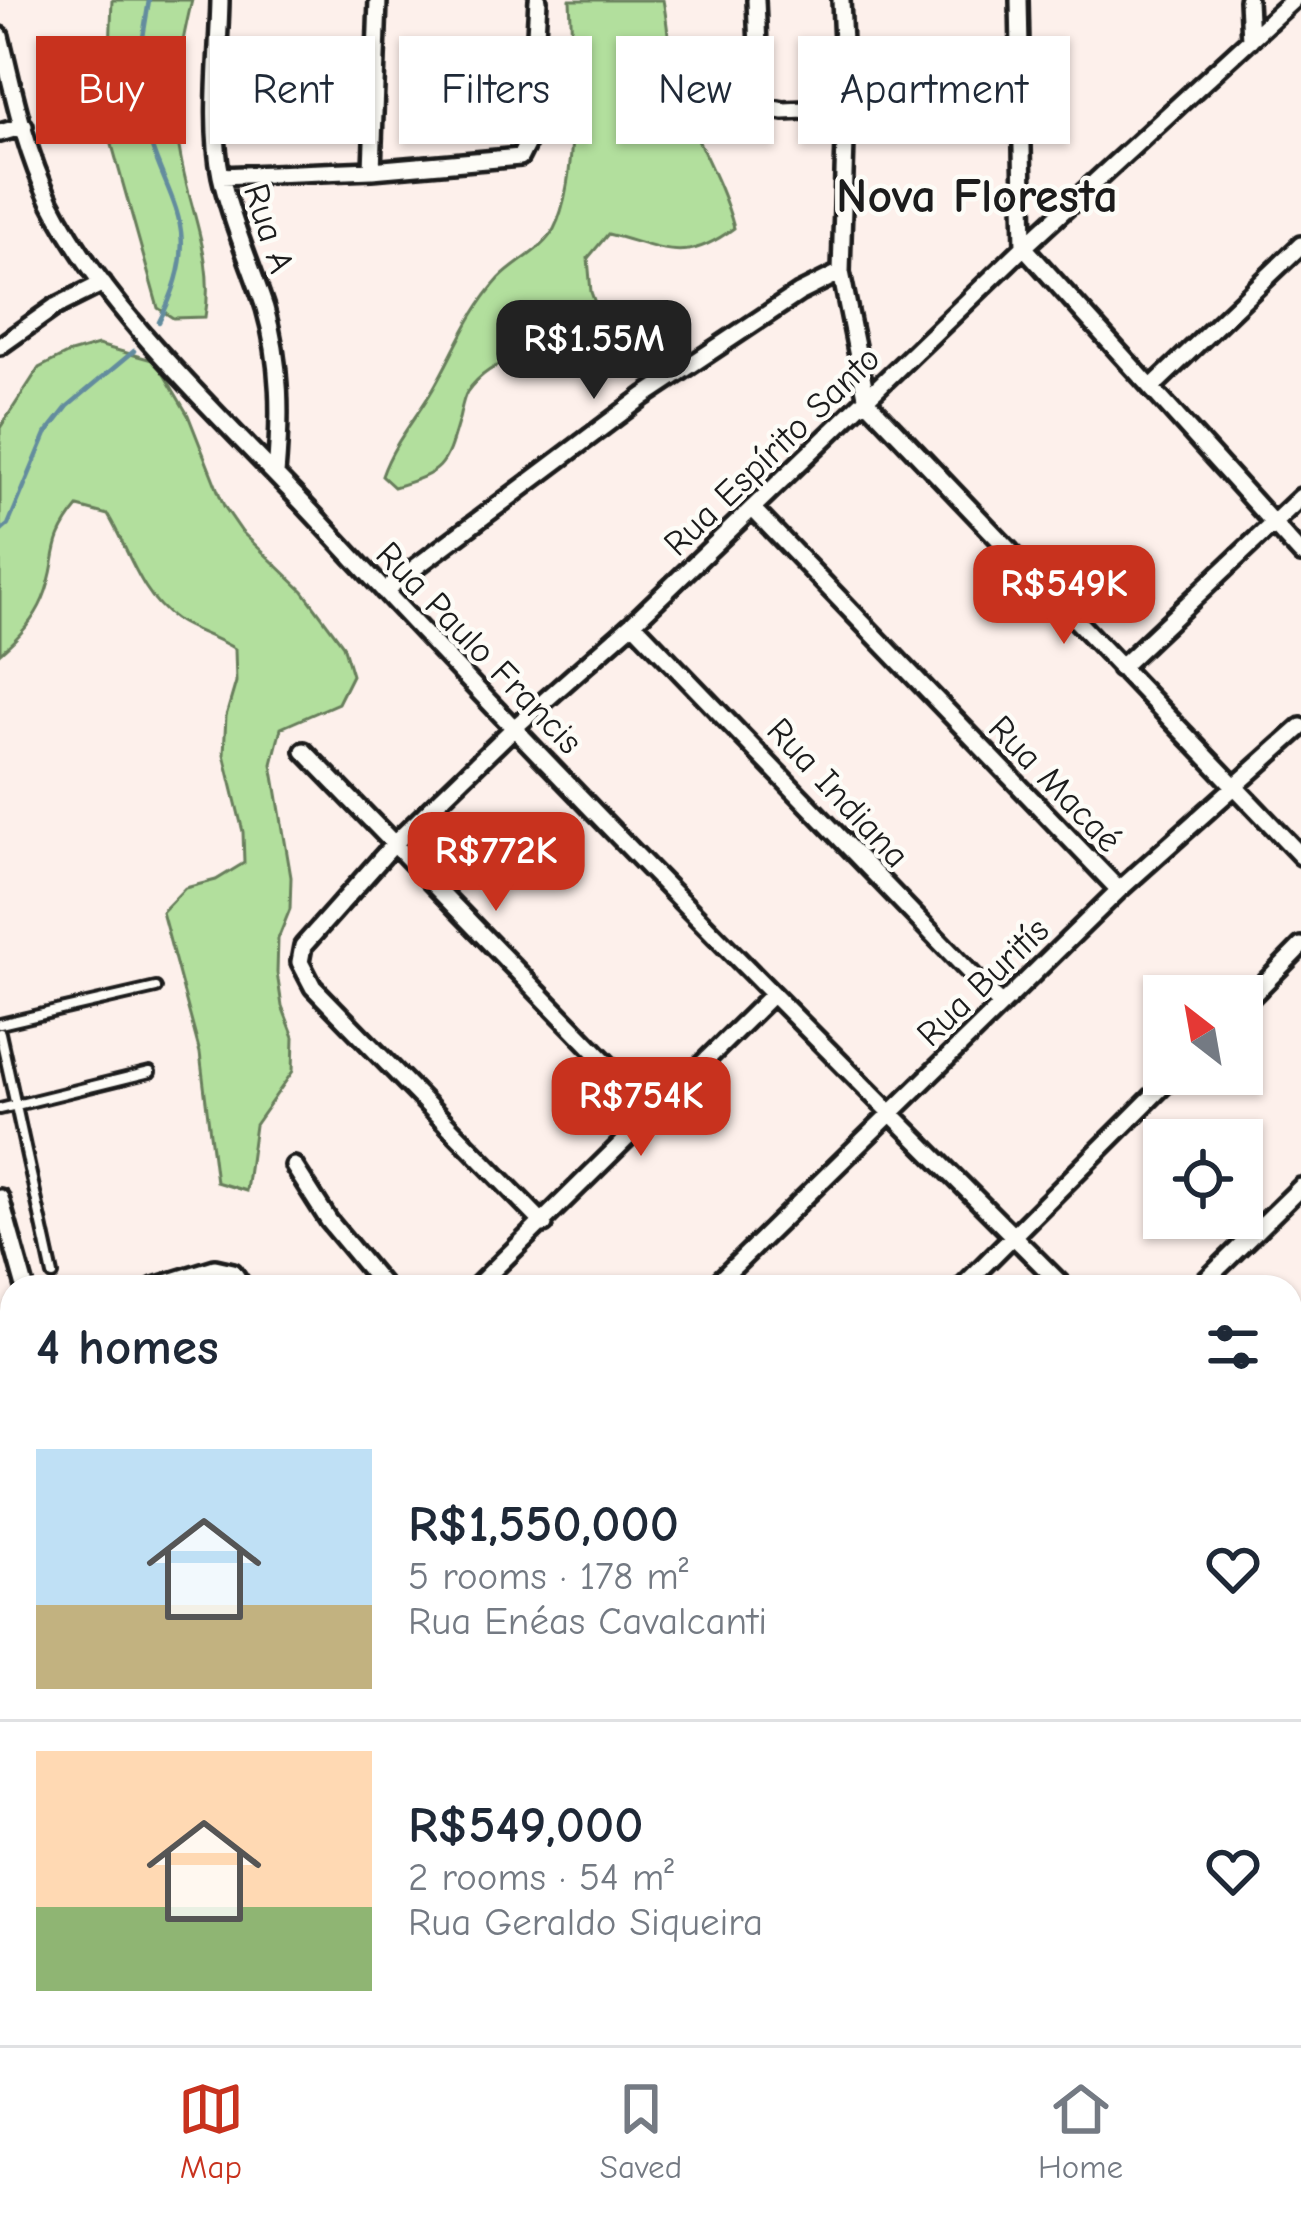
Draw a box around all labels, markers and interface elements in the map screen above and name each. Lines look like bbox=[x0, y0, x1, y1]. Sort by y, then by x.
chip: Buy bbox=[36, 36, 186, 144]
chip: Rent bbox=[210, 36, 375, 144]
chip: Filters bbox=[399, 36, 592, 144]
chip: New bbox=[616, 36, 774, 144]
chip: Apartment bbox=[798, 36, 1070, 144]
district label: Nova Floresta bbox=[836, 169, 1118, 224]
street label: Rua A bbox=[235, 179, 302, 278]
pin: R$1.55M bbox=[483, 300, 705, 402]
text: R$1.55M bbox=[523, 316, 665, 361]
street label: Rua Espírito Santo bbox=[656, 338, 888, 564]
street label: Rua Paulo Francis bbox=[367, 534, 590, 762]
pin: R$549K bbox=[966, 545, 1162, 647]
text: R$549K bbox=[1000, 561, 1128, 606]
street label: Rua Macaé bbox=[980, 708, 1130, 861]
street label: Rua Indiana bbox=[759, 710, 917, 876]
pin: R$772K bbox=[398, 812, 594, 914]
text: R$772K bbox=[435, 828, 557, 873]
street label: Rua Buritís bbox=[909, 909, 1057, 1055]
north arrow bbox=[1143, 975, 1263, 1095]
map controls bbox=[1143, 975, 1263, 1239]
pin: R$754K bbox=[543, 1057, 739, 1159]
text: R$754K bbox=[579, 1073, 703, 1118]
button: locate bbox=[1143, 1119, 1263, 1239]
icon: filters bbox=[1200, 1314, 1266, 1380]
text: 4 homes bbox=[36, 1318, 219, 1377]
text: R$1,550,000 bbox=[408, 1495, 679, 1554]
icon: home bbox=[132, 1497, 276, 1641]
icon: heart bbox=[1200, 1536, 1266, 1602]
text: 5 rooms · 178 m² bbox=[408, 1554, 688, 1599]
text: Rua Enéas Cavalcanti bbox=[408, 1599, 767, 1644]
text: R$549,000 bbox=[408, 1796, 643, 1855]
icon: home bbox=[132, 1799, 276, 1943]
icon: heart bbox=[1200, 1838, 1266, 1904]
text: 2 rooms · 54 m² bbox=[408, 1855, 674, 1900]
text: Rua Geraldo Siqueira bbox=[408, 1900, 763, 1945]
tab: Map bbox=[178, 2076, 244, 2186]
tab: Saved bbox=[600, 2076, 682, 2186]
tab: Home bbox=[1038, 2076, 1123, 2186]

